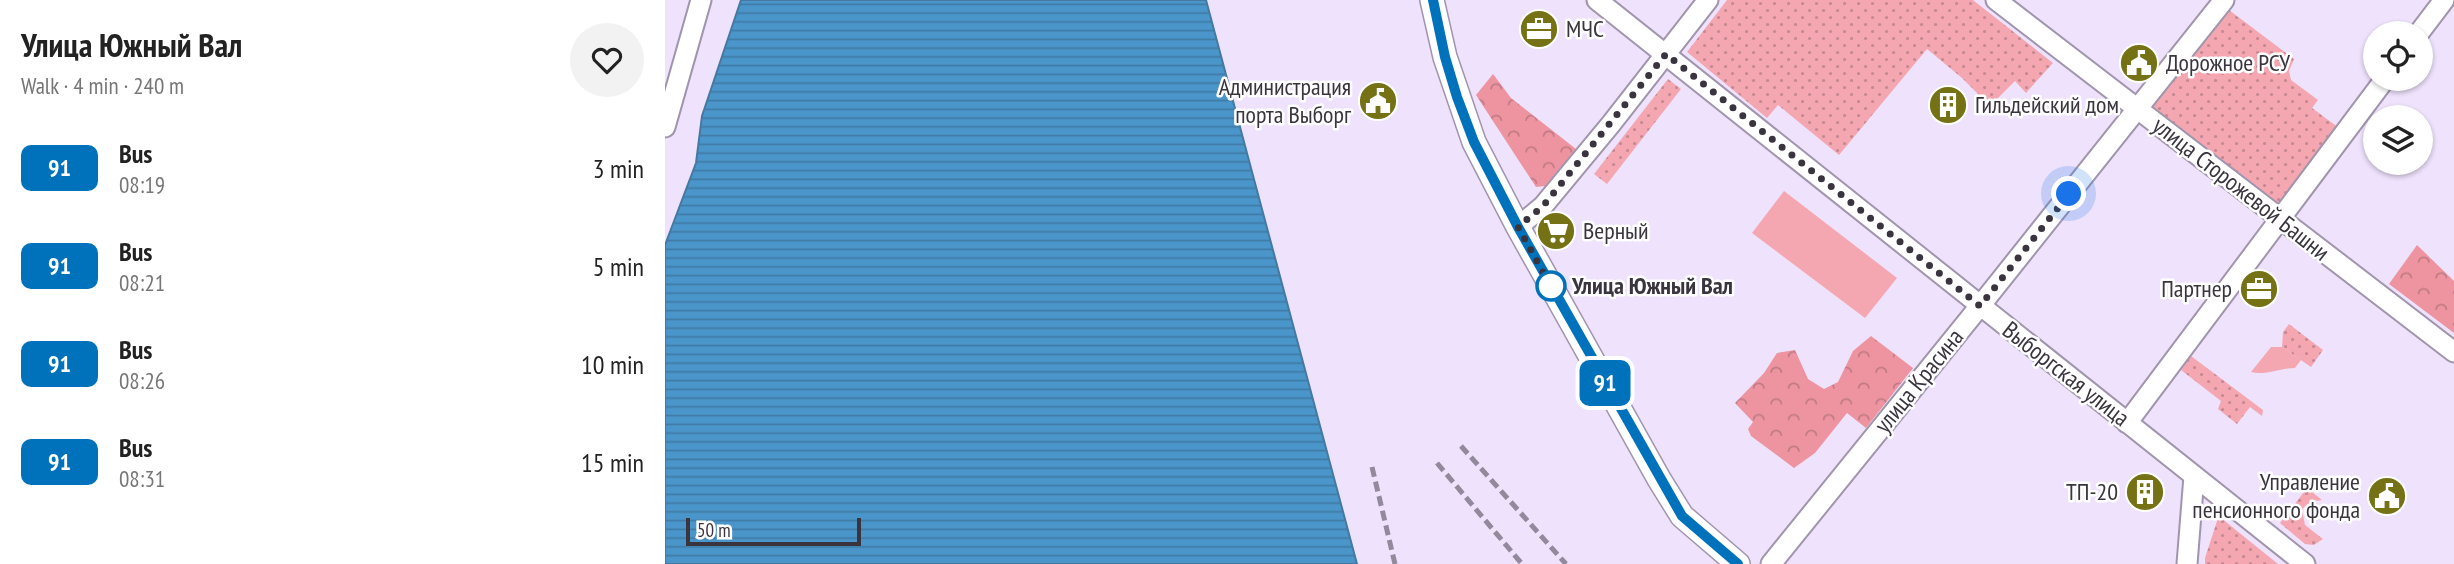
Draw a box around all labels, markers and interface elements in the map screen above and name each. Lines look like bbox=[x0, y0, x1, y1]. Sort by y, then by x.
office icon: МЧС bbox=[1518, 8, 1560, 50]
place label: МЧС bbox=[1566, 13, 1604, 44]
map controls bbox=[2363, 21, 2433, 175]
button: locate bbox=[2363, 21, 2433, 91]
text: Улица Южный Вал bbox=[21, 23, 242, 66]
button: heart bbox=[570, 23, 644, 97]
public building icon: Дорожное РСУ bbox=[2118, 42, 2160, 84]
place label: Дорожное РСУ bbox=[2166, 47, 2290, 78]
text: Walk · 4 min · 240 m bbox=[21, 71, 184, 100]
place label: Администрация порта Выборг bbox=[1219, 71, 1352, 130]
public building icon: Администрация порта Выборг bbox=[1357, 80, 1399, 122]
building icon: Гильдейский дом bbox=[1927, 84, 1969, 126]
place label: Гильдейский дом bbox=[1975, 89, 2119, 120]
button: layers bbox=[2363, 105, 2433, 175]
street label: улица Сторожевой Башни bbox=[2147, 110, 2336, 267]
text: Bus bbox=[119, 137, 152, 170]
text: 91 bbox=[48, 152, 71, 183]
text: 3 min bbox=[593, 152, 644, 185]
text: 08:19 bbox=[119, 170, 165, 199]
your location bbox=[2051, 176, 2086, 211]
supermarket icon: Верный bbox=[1535, 210, 1577, 252]
place label: Верный bbox=[1583, 215, 1649, 246]
text: Bus bbox=[119, 235, 152, 268]
text: 91 bbox=[48, 250, 71, 281]
text: 5 min bbox=[593, 250, 644, 283]
text: 08:21 bbox=[119, 268, 165, 297]
office icon: Партнер bbox=[2238, 268, 2280, 310]
place label: Улица Южный Вал bbox=[1571, 270, 1733, 301]
marker: Улица Южный Вал bbox=[1536, 271, 1566, 301]
place label: Партнер bbox=[2161, 273, 2232, 304]
street label: Выборгская улица bbox=[1996, 314, 2136, 433]
street label: улица Красина bbox=[1867, 322, 1970, 439]
text: Bus bbox=[119, 333, 152, 366]
text: 91 bbox=[48, 348, 71, 379]
text: 10 min bbox=[581, 348, 644, 381]
line badge: 91 bbox=[1573, 360, 1637, 406]
text: 08:26 bbox=[119, 366, 165, 395]
text: 91 bbox=[1594, 367, 1616, 398]
text: Bus bbox=[119, 431, 152, 464]
text: 91 bbox=[48, 446, 71, 477]
text: 15 min bbox=[581, 446, 644, 479]
text: 08:31 bbox=[119, 464, 165, 493]
place label: Управление пенсионного фонда bbox=[2192, 466, 2360, 525]
building icon: ТП-20 bbox=[2124, 471, 2166, 513]
public building icon: Управление пенсионного фонда bbox=[2366, 475, 2408, 517]
place label: ТП-20 bbox=[2066, 476, 2118, 507]
scale bar bbox=[686, 515, 861, 547]
text: 50 m bbox=[697, 518, 731, 542]

